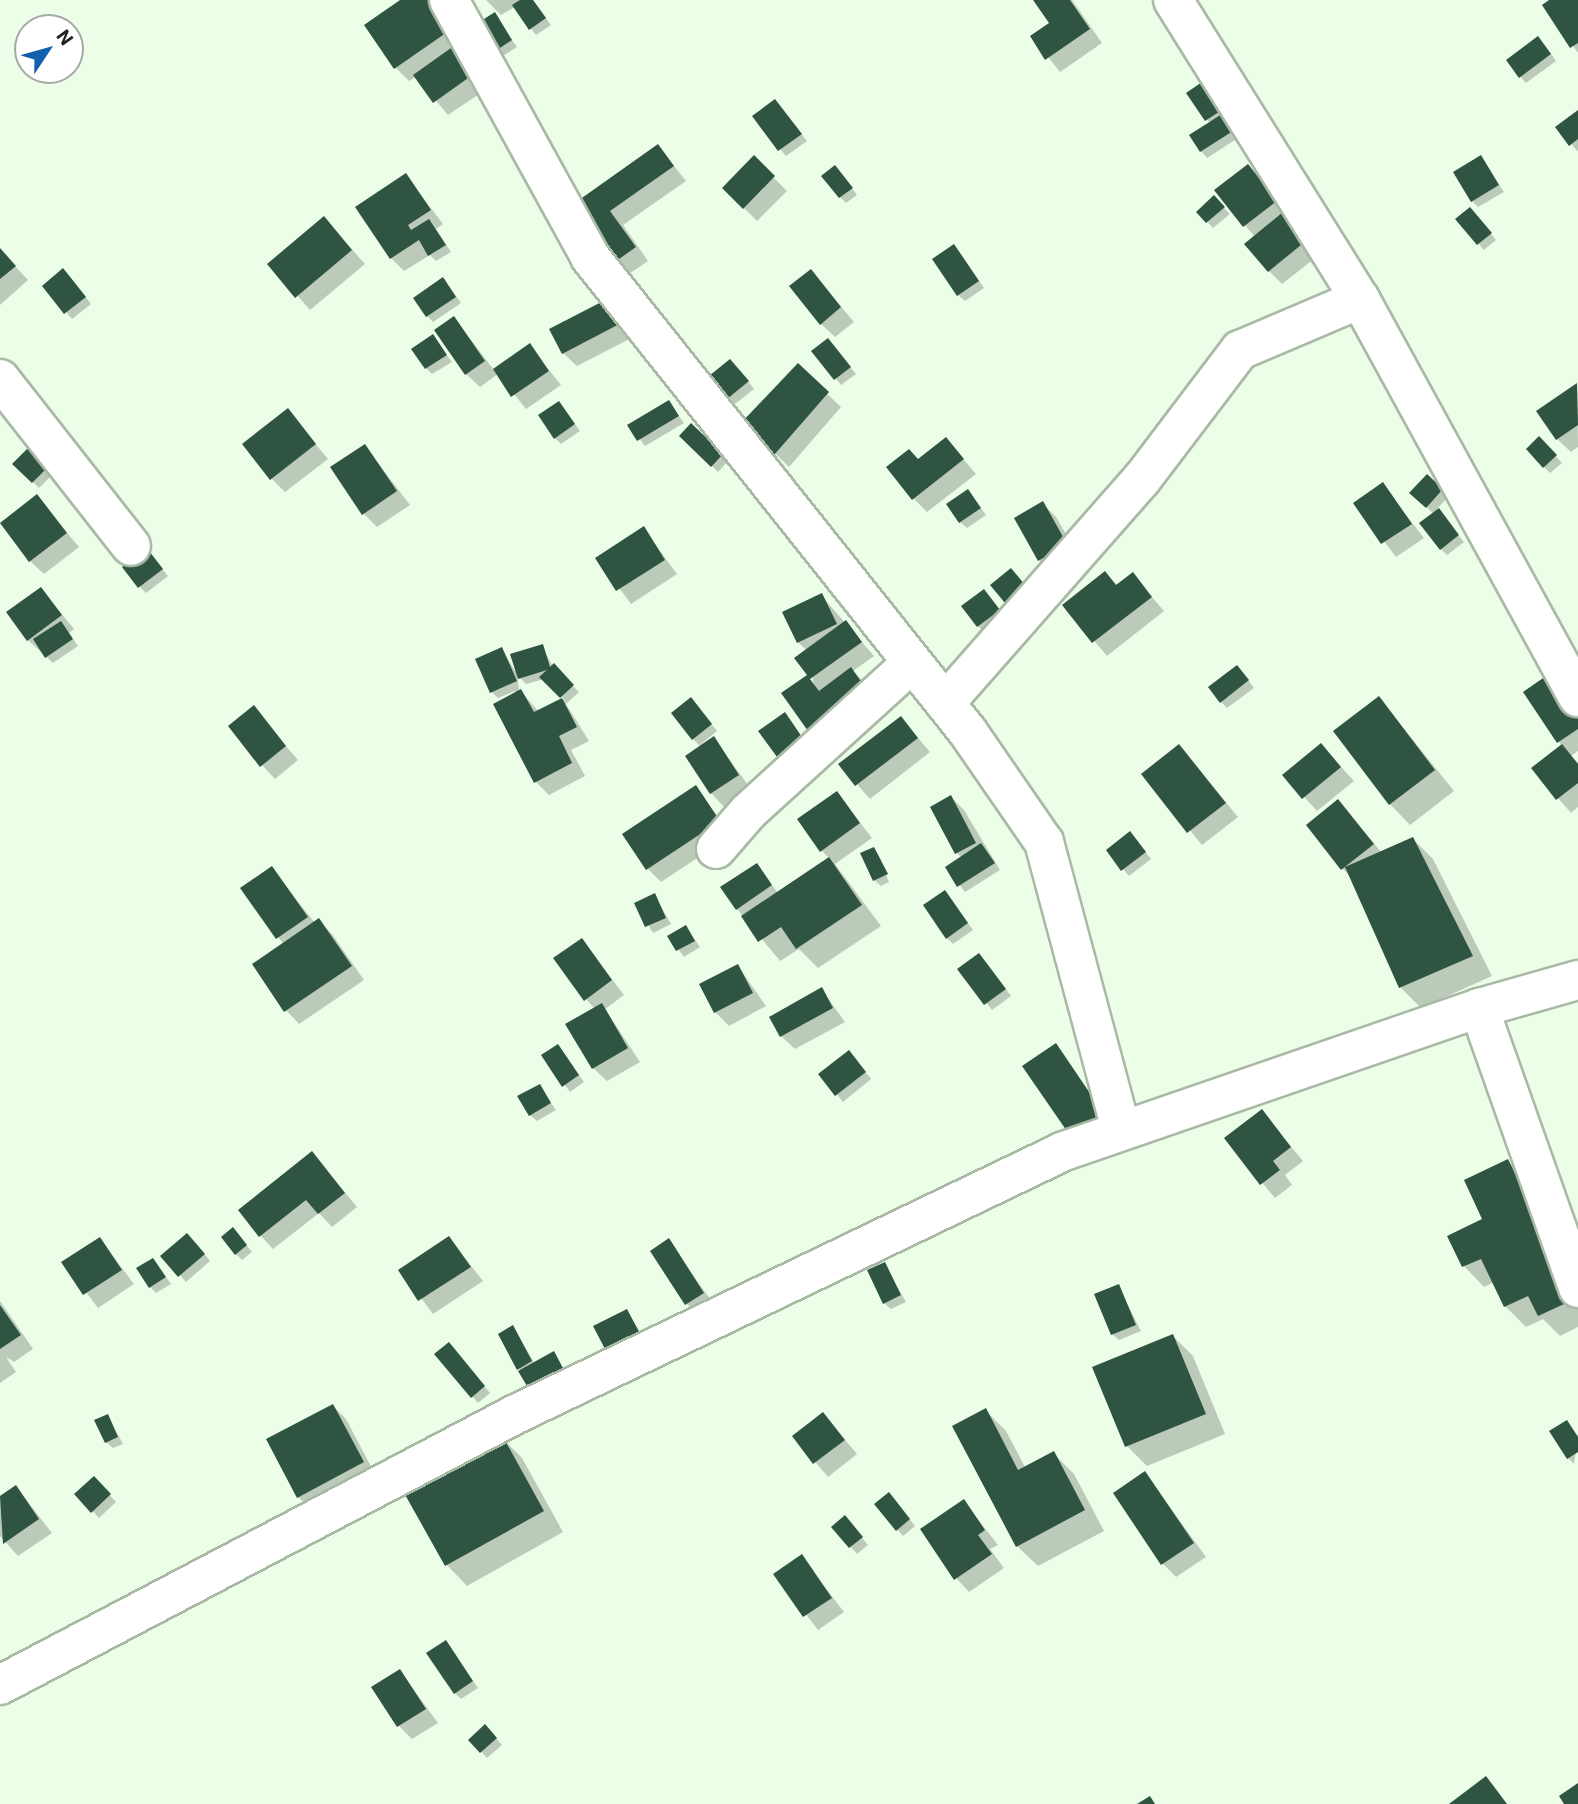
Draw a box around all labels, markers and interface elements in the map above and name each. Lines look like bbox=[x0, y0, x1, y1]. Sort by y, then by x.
north arrow bbox=[14, 14, 84, 84]
text: N bbox=[52, 25, 78, 50]

